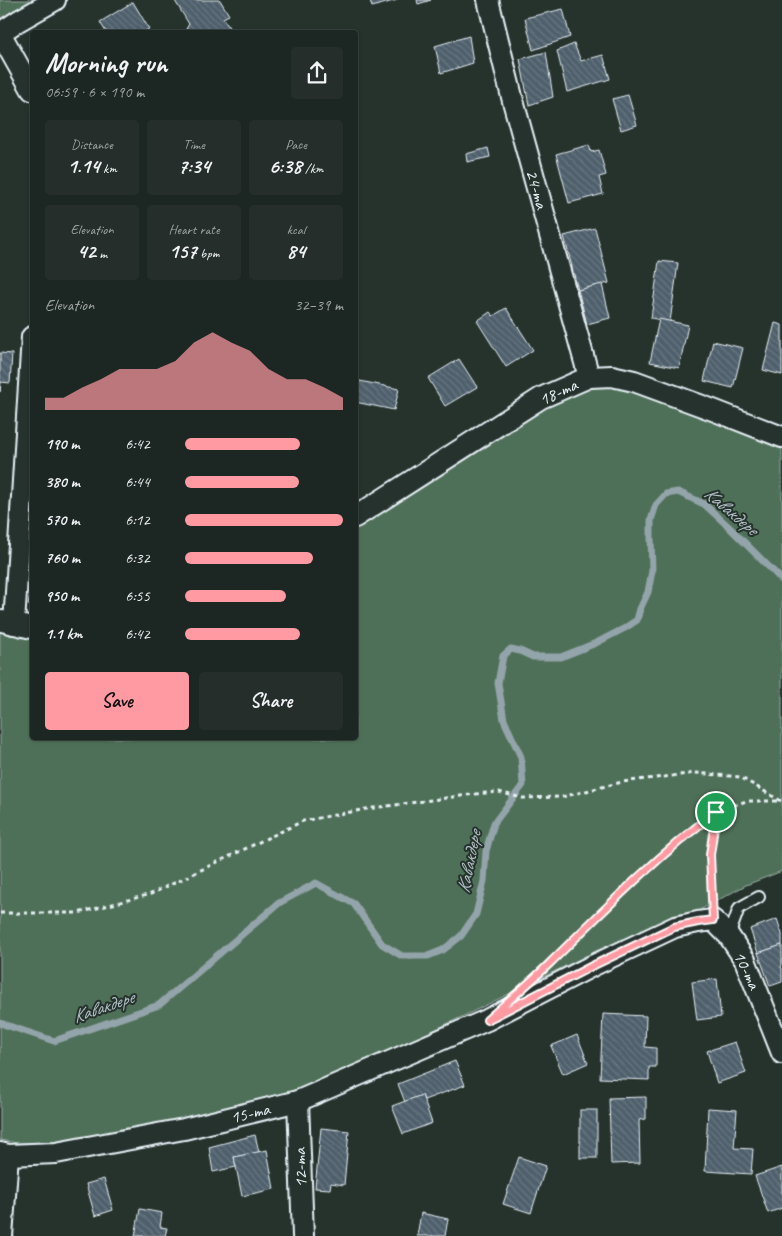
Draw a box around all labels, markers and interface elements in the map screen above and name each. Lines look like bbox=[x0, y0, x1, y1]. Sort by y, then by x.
text: Morning run bbox=[45, 45, 167, 80]
button: share bbox=[291, 47, 343, 99]
text: 06:59 · 6 × 190 m bbox=[45, 82, 144, 102]
text: Distance bbox=[71, 136, 113, 153]
text: Time bbox=[183, 136, 205, 153]
text: Pace bbox=[285, 136, 307, 153]
text: 1.14 bbox=[67, 153, 100, 179]
text: 7:34 bbox=[178, 153, 210, 179]
text: 6:38 bbox=[269, 153, 302, 179]
text: km bbox=[100, 160, 117, 177]
text: /km bbox=[302, 160, 323, 177]
street label: 24-та bbox=[521, 167, 553, 212]
text: Elevation bbox=[70, 221, 114, 238]
text: Heart rate bbox=[168, 221, 220, 238]
text: kcal bbox=[287, 221, 305, 238]
text: 42 bbox=[77, 238, 96, 264]
text: 157 bbox=[169, 238, 197, 264]
text: 84 bbox=[287, 238, 305, 264]
text: m bbox=[96, 245, 107, 262]
text: bpm bbox=[197, 245, 219, 262]
text: Elevation bbox=[45, 295, 94, 315]
text: 32–39 m bbox=[294, 295, 343, 315]
street label: 18-та bbox=[535, 373, 582, 411]
text: 190 m bbox=[45, 434, 79, 454]
text: 6:42 bbox=[125, 434, 150, 454]
text: 380 m bbox=[45, 472, 80, 492]
text: 6:44 bbox=[125, 472, 150, 492]
water label: Кавакдере bbox=[699, 482, 765, 542]
text: 570 m bbox=[45, 510, 79, 530]
text: 6:12 bbox=[125, 510, 150, 530]
text: 760 m bbox=[45, 548, 80, 568]
text: 6:32 bbox=[125, 548, 150, 568]
text: 950 m bbox=[45, 586, 79, 606]
text: 6:55 bbox=[125, 586, 150, 606]
text: 1.1 km bbox=[45, 624, 82, 644]
text: 6:42 bbox=[125, 624, 150, 644]
button: Save bbox=[45, 672, 189, 730]
button: Share bbox=[199, 672, 343, 730]
pin bbox=[695, 791, 737, 833]
icon: arrive bbox=[702, 798, 730, 826]
water label: Кавакдере bbox=[451, 826, 487, 895]
street label: 10-та bbox=[728, 947, 766, 994]
water label: Кавакдере bbox=[69, 984, 139, 1029]
street label: 15-та bbox=[228, 1097, 273, 1128]
street label: 12-та bbox=[288, 1147, 312, 1188]

